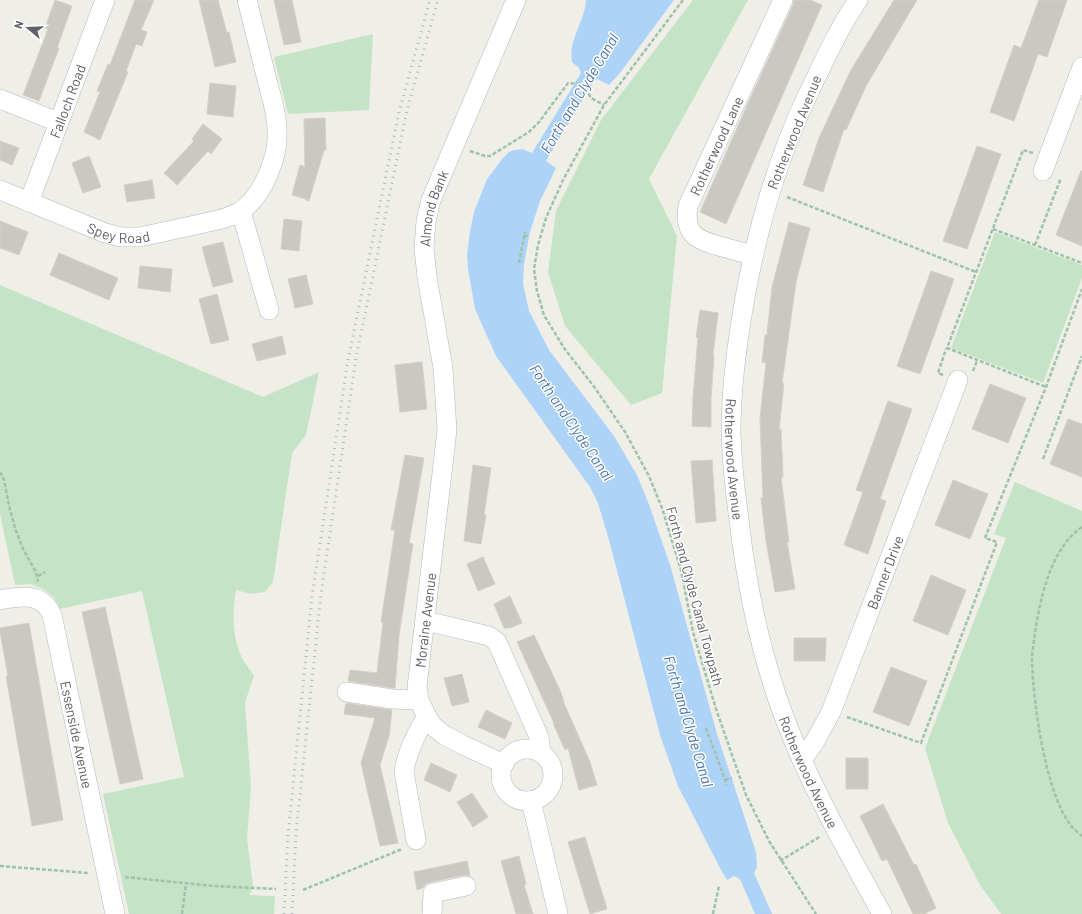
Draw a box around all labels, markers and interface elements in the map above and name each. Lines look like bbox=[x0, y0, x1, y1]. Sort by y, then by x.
north arrow bbox=[8, 8, 48, 48]
text: N bbox=[11, 19, 25, 30]
water label: Forth and Clyde Canal bbox=[536, 29, 622, 156]
street label: Falloch Road bbox=[45, 62, 89, 140]
street label: Rotherwood Avenue bbox=[763, 72, 825, 192]
street label: Rotherwood Lane bbox=[686, 93, 746, 198]
street label: Almond Bank bbox=[416, 167, 451, 247]
street label: Spey Road bbox=[85, 218, 151, 246]
water label: Forth and Clyde Canal bbox=[526, 360, 618, 484]
street label: Rotherwood Avenue bbox=[722, 398, 747, 521]
street label: Forth and Clyde Canal Towpath bbox=[663, 505, 727, 687]
street label: Banner Drive bbox=[863, 533, 906, 611]
street label: Moraine Avenue bbox=[411, 572, 439, 669]
water label: Forth and Clyde Canal bbox=[660, 653, 718, 790]
street label: Essenside Avenue bbox=[58, 679, 97, 790]
street label: Rotherwood Avenue bbox=[776, 714, 842, 831]

